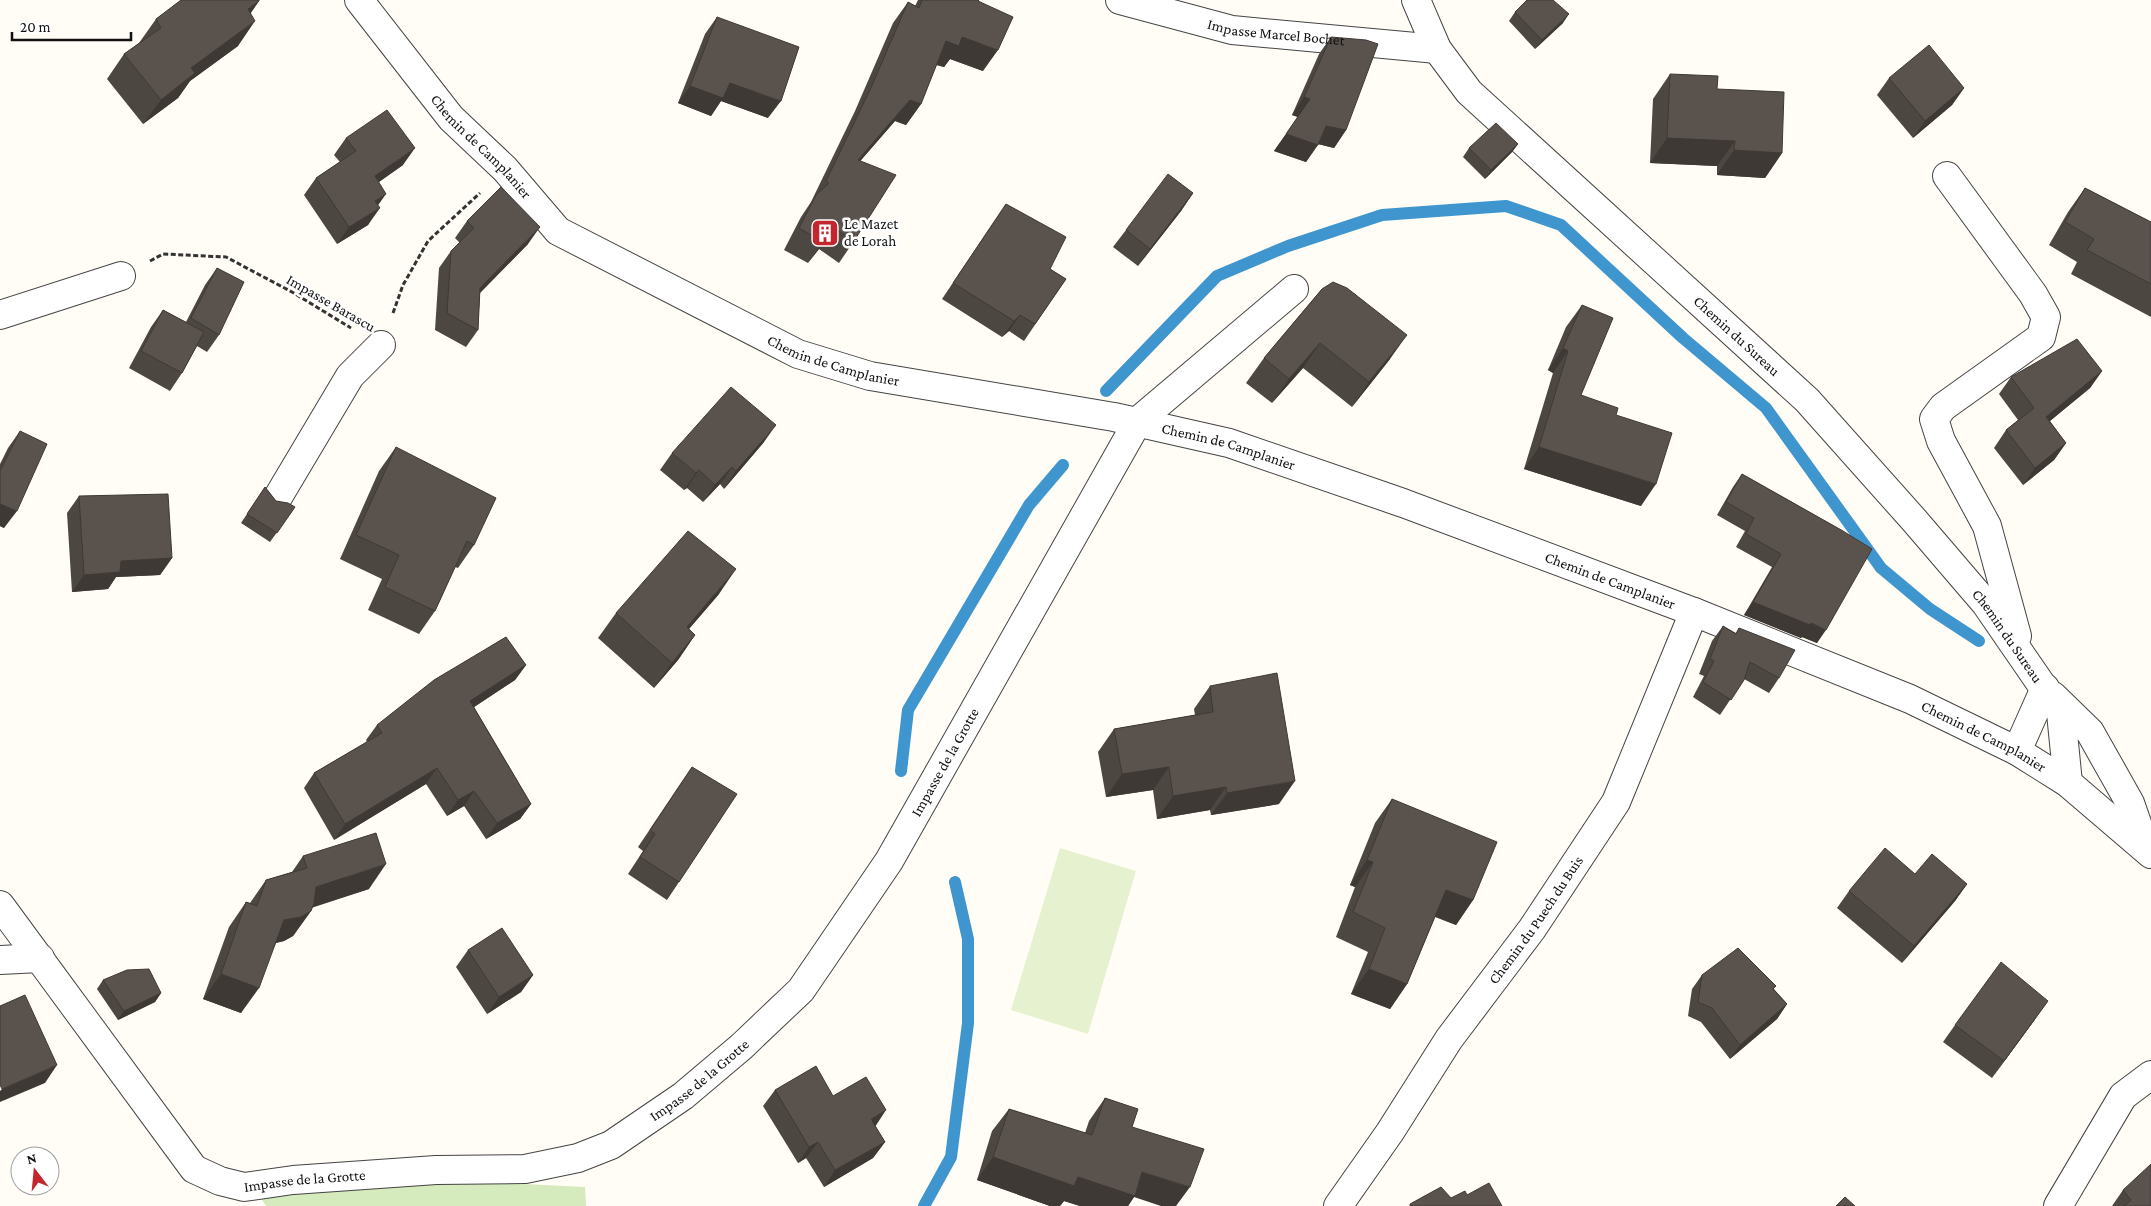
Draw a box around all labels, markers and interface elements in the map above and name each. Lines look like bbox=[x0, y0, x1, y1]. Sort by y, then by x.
scale bar bbox=[12, 10, 131, 42]
street label: Impasse Marcel Bochet bbox=[1206, 16, 1346, 48]
text: 20 m bbox=[20, 19, 51, 35]
street label: Chemin de Camplanier bbox=[428, 91, 535, 202]
place label: Le Mazet de Lorah bbox=[844, 216, 899, 249]
building icon: Le Mazet de Lorah bbox=[810, 218, 840, 248]
street label: Impasse Barascu bbox=[283, 271, 378, 336]
street label: Chemin du Sureau bbox=[1690, 293, 1783, 379]
street label: Chemin de Camplanier bbox=[765, 332, 901, 389]
street label: Chemin de Camplanier bbox=[1160, 420, 1298, 473]
street label: Chemin de Camplanier bbox=[1543, 549, 1678, 613]
street label: Chemin du Sureau bbox=[1969, 586, 2046, 686]
street label: Chemin de Camplanier bbox=[1919, 698, 2050, 776]
street label: Impasse de la Grotte bbox=[908, 705, 982, 819]
street label: Chemin du Puech du Buis bbox=[1485, 853, 1586, 987]
street label: Impasse de la Grotte bbox=[647, 1036, 752, 1124]
north arrow bbox=[10, 1146, 60, 1196]
text: N bbox=[25, 1149, 39, 1168]
street label: Impasse de la Grotte bbox=[243, 1167, 366, 1195]

